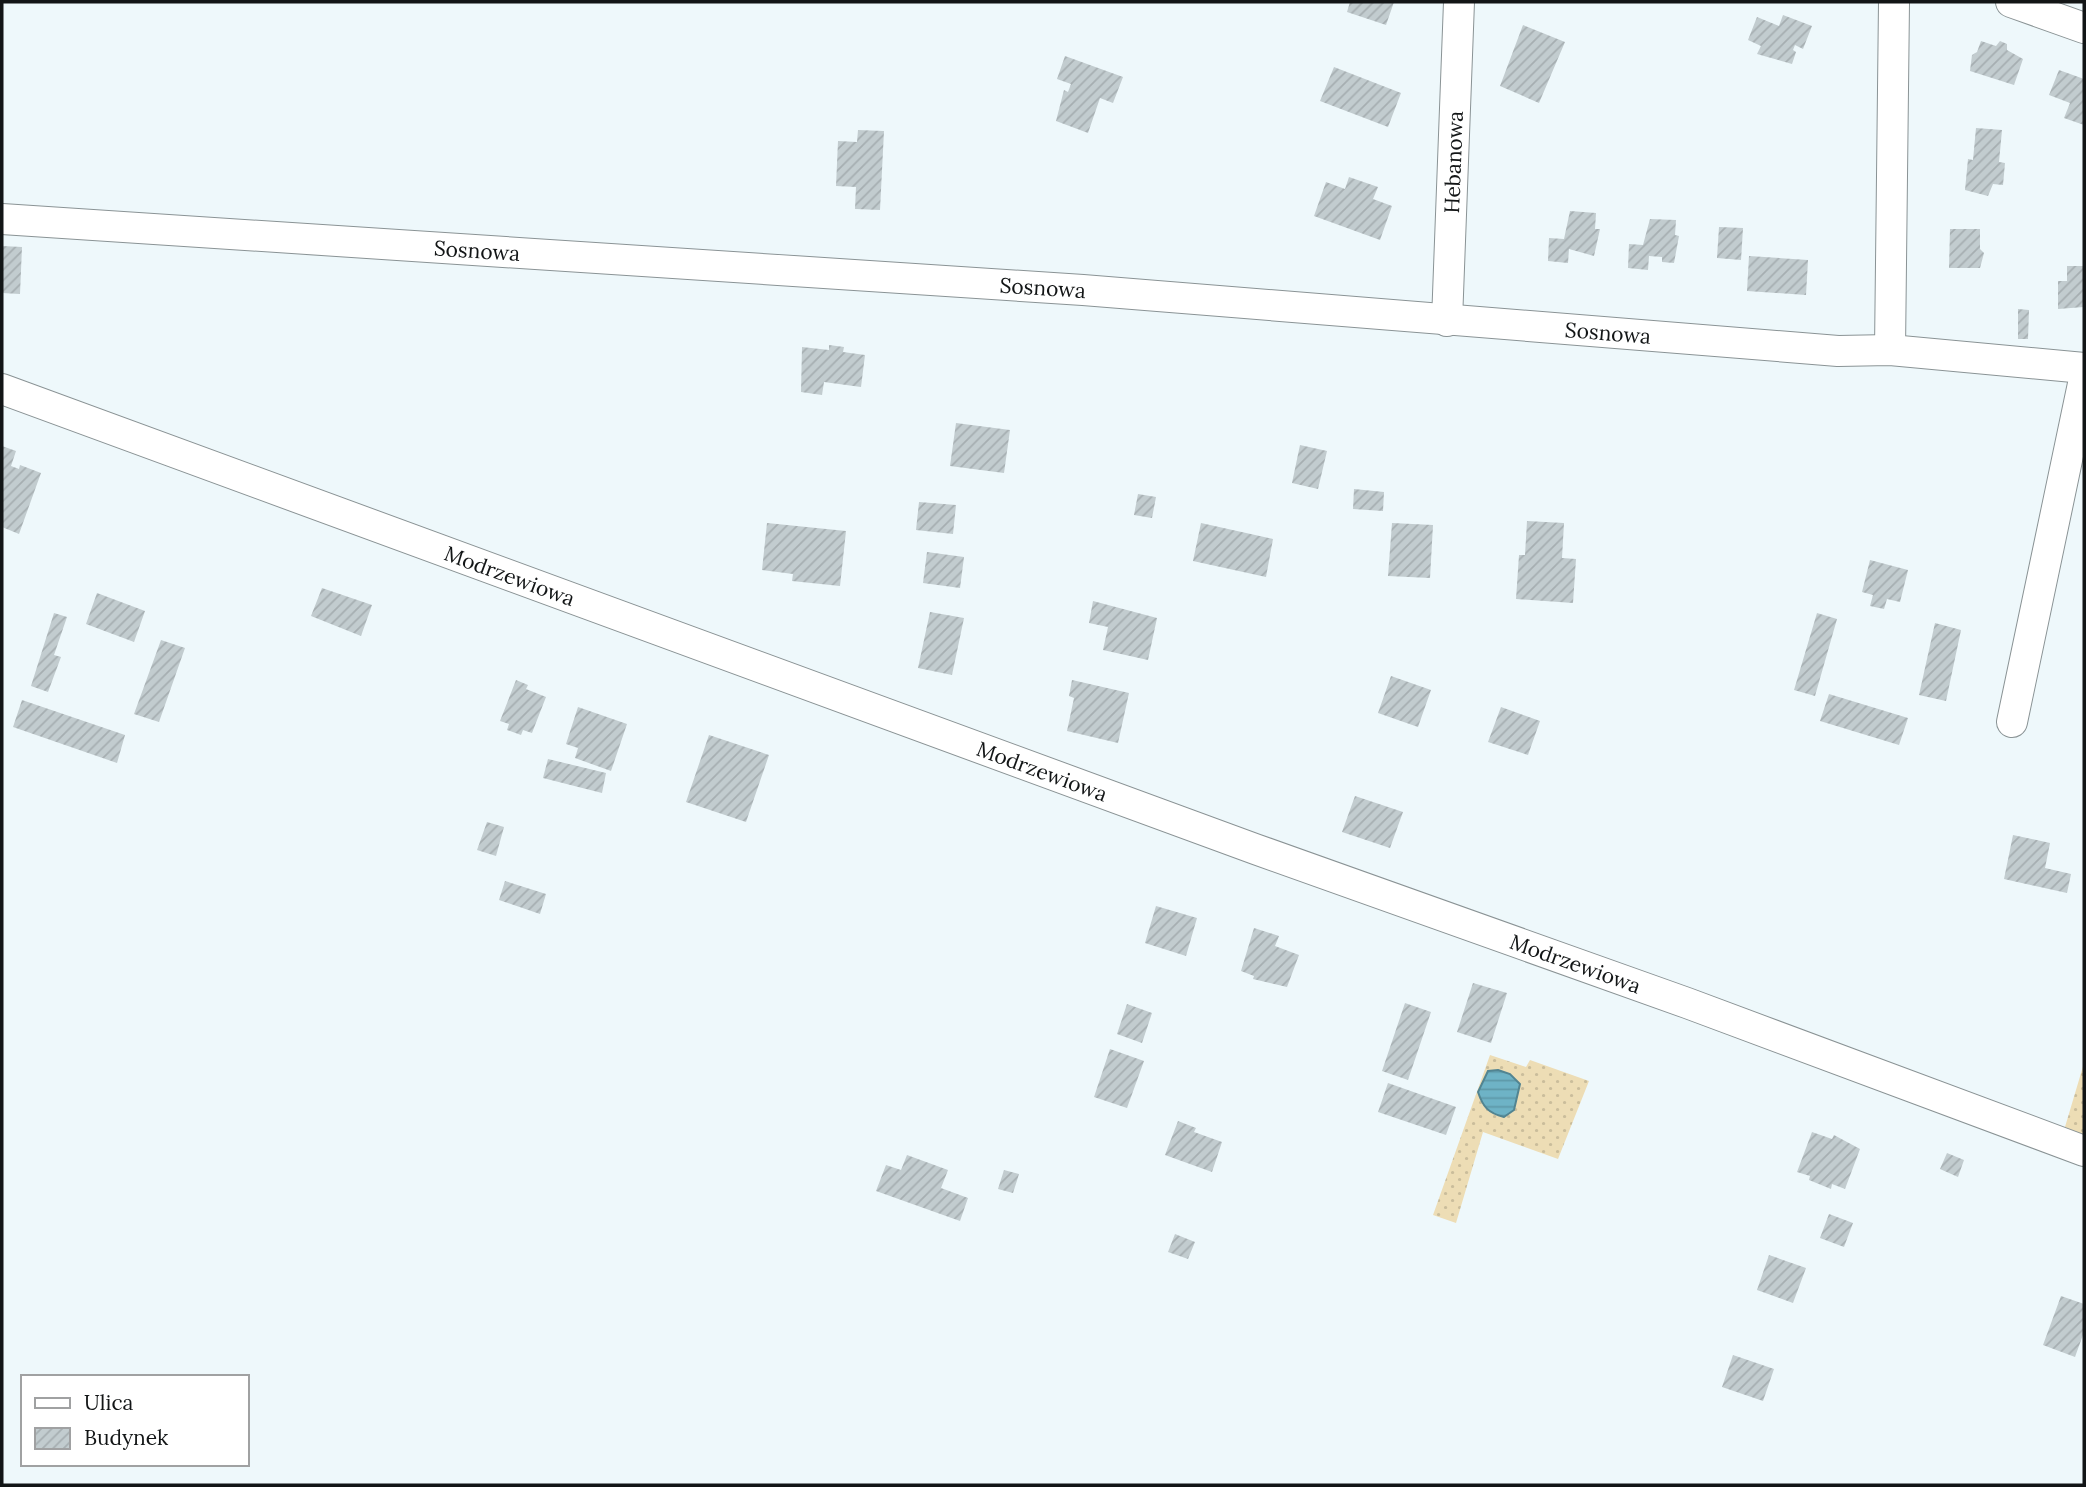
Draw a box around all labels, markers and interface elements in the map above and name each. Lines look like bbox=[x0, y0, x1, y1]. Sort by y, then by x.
street label: Hebanowa bbox=[1438, 110, 1468, 214]
street label: Sosnowa bbox=[433, 234, 521, 267]
street label: Sosnowa bbox=[999, 271, 1087, 304]
street label: Sosnowa bbox=[1564, 315, 1652, 349]
street label: Modrzewiowa bbox=[441, 539, 579, 612]
street label: Modrzewiowa bbox=[973, 735, 1111, 807]
street label: Modrzewiowa bbox=[1506, 927, 1645, 999]
legend bbox=[21, 1375, 248, 1466]
text: Ulica bbox=[84, 1389, 134, 1416]
text: Budynek bbox=[84, 1424, 169, 1451]

